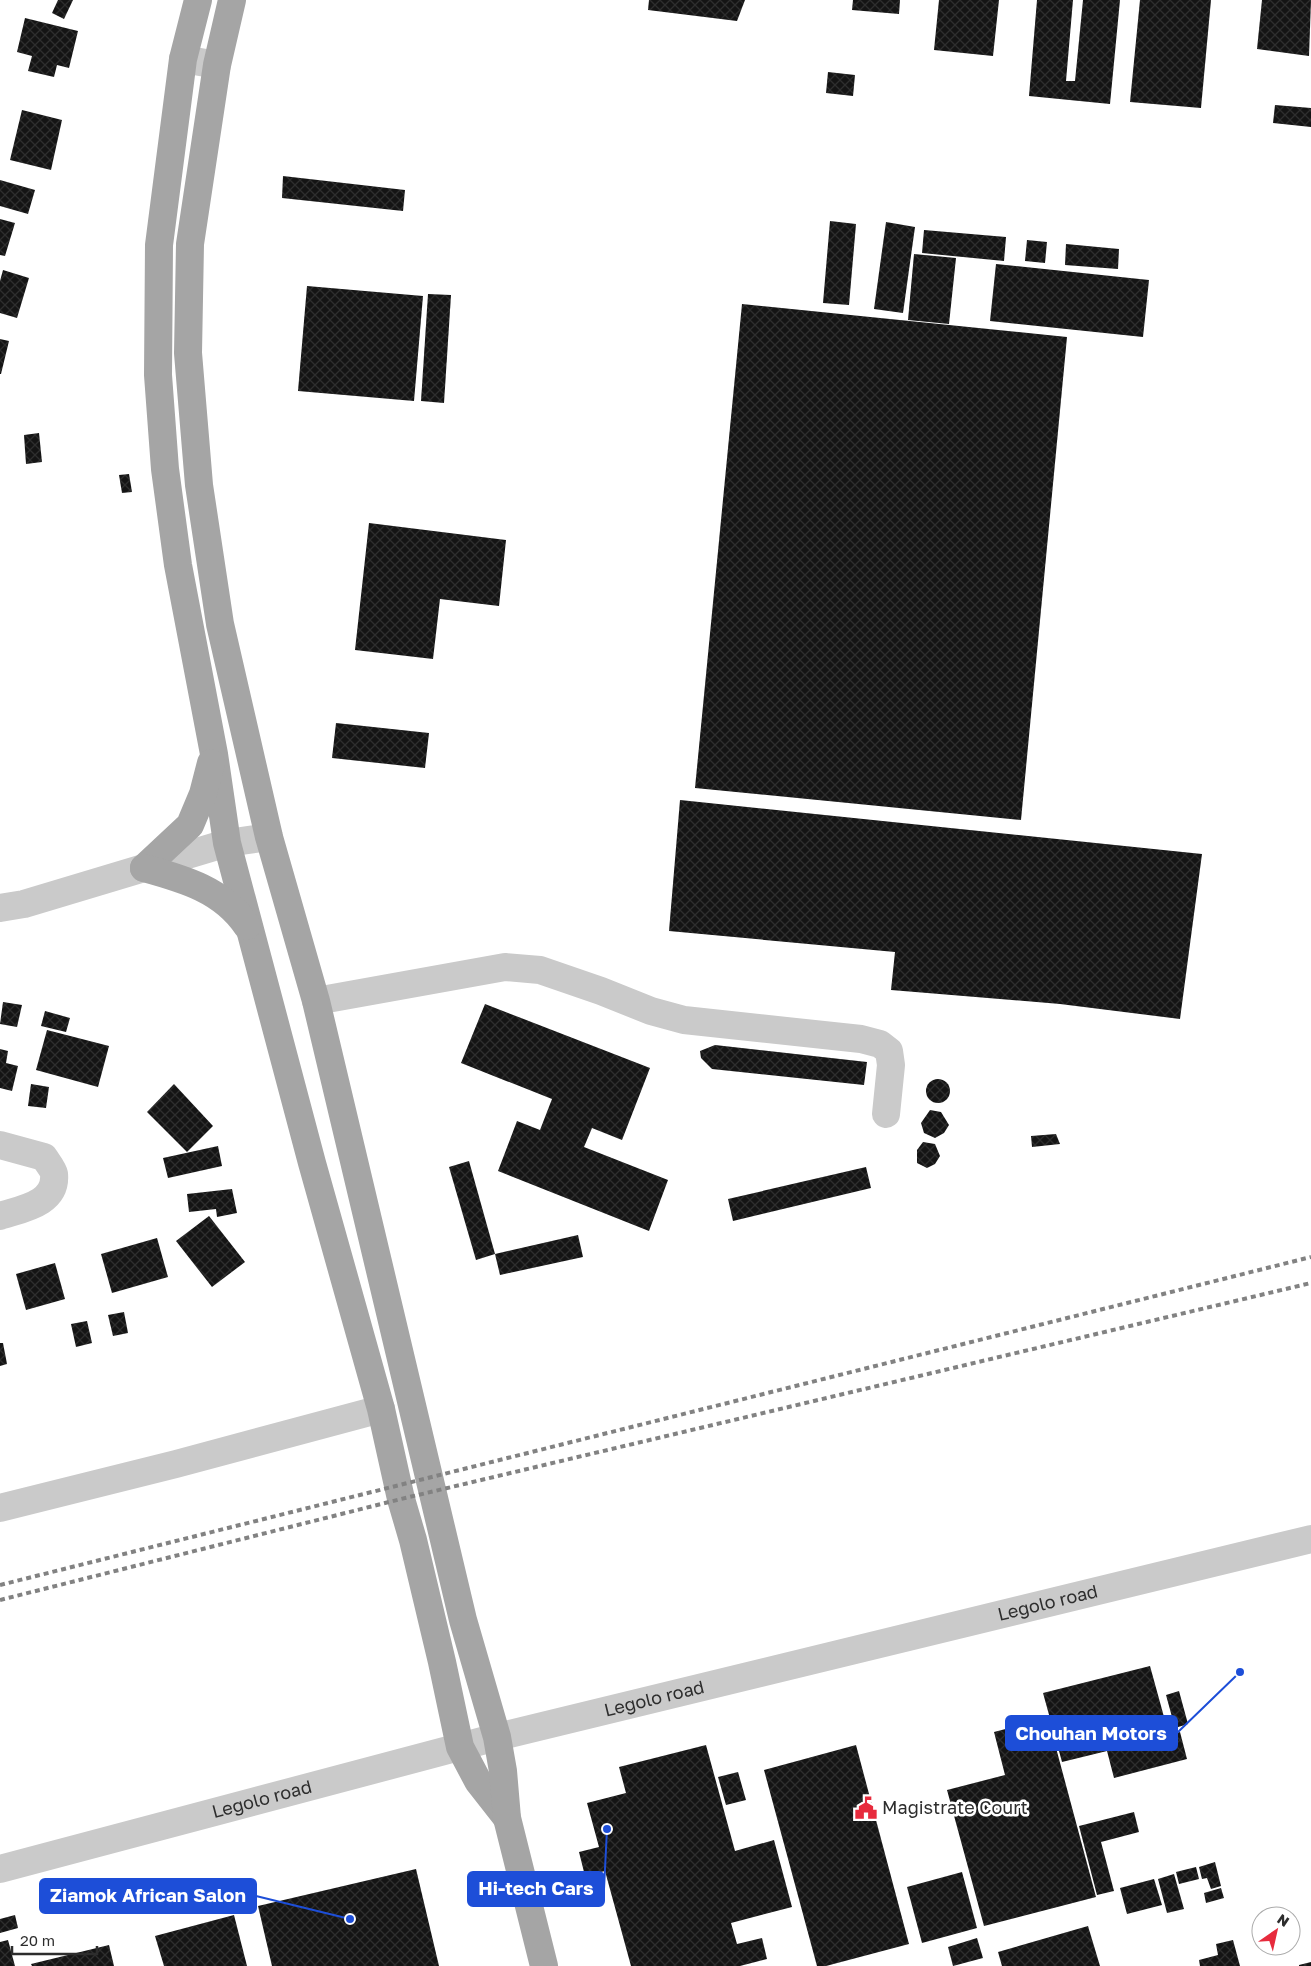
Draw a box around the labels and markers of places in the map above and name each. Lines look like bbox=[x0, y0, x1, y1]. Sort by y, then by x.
callout: Chouhan Motors bbox=[1006, 1716, 1177, 1750]
public building icon: Magistrate Court bbox=[853, 1795, 879, 1821]
place label: Magistrate Court bbox=[882, 1796, 1028, 1818]
callout: Hi-tech Cars bbox=[468, 1872, 604, 1906]
callout: Ziamok African Salon bbox=[40, 1879, 256, 1913]

